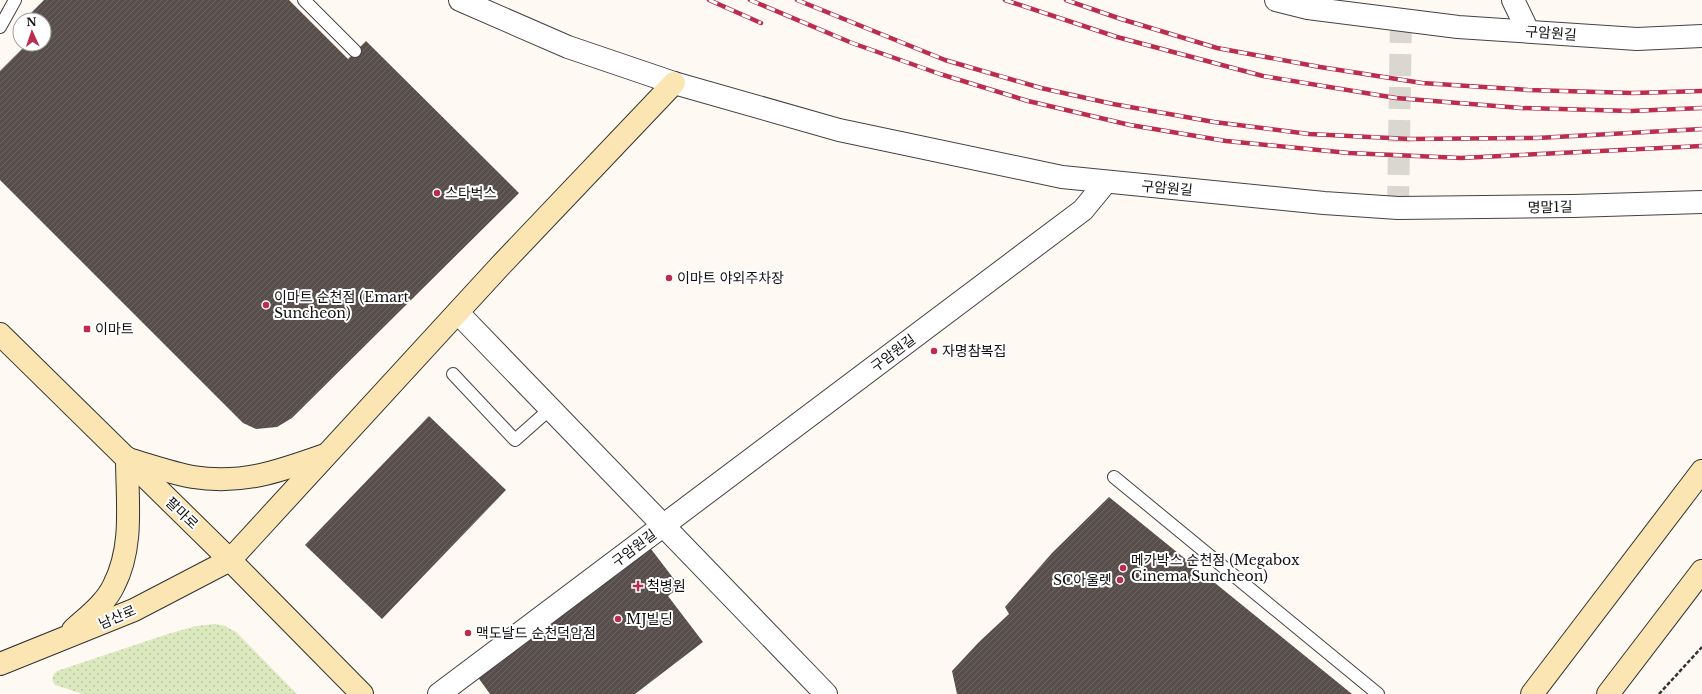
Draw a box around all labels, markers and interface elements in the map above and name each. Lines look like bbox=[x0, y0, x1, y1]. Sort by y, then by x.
north arrow bbox=[12, 12, 52, 52]
text: N bbox=[26, 15, 38, 29]
street label: 구암원길 bbox=[1525, 22, 1577, 44]
street label: 구암원길 bbox=[1141, 177, 1193, 199]
place label: 스타벅스 bbox=[445, 184, 497, 202]
marker: 스타벅스 bbox=[432, 188, 442, 198]
street label: 명말1길 bbox=[1527, 198, 1573, 216]
place label: 이마트 야외주차장 bbox=[677, 269, 784, 287]
marker: 이마트 야외주차장 bbox=[664, 273, 674, 283]
place label: 이마트 순천점 (Emart Suncheon) bbox=[274, 288, 410, 322]
marker: 이마트 순천점 (Emart Suncheon) bbox=[261, 300, 271, 310]
place label: 이마트 bbox=[95, 320, 134, 338]
marker: 이마트 bbox=[82, 324, 92, 334]
street label: 구암원길 bbox=[867, 330, 919, 376]
place label: 자명참복집 bbox=[942, 342, 1006, 360]
marker: 자명참복집 bbox=[929, 346, 939, 356]
street label: 팔마로 bbox=[162, 493, 202, 533]
street label: 구암원길 bbox=[608, 525, 660, 571]
place label: 메가박스 순천점 (Megabox Cinema Suncheon) bbox=[1131, 551, 1300, 585]
marker: 메가박스 순천점 (Megabox Cinema Suncheon) bbox=[1118, 563, 1128, 573]
place label: SC아울렛 bbox=[1053, 571, 1112, 589]
marker: SC아울렛 bbox=[1115, 575, 1125, 585]
place label: 척병원 bbox=[647, 577, 686, 595]
marker: 척병원 bbox=[632, 580, 644, 592]
street label: 남산로 bbox=[96, 601, 138, 633]
place label: MJ빌딩 bbox=[626, 610, 673, 628]
marker: MJ빌딩 bbox=[613, 614, 623, 624]
place label: 맥도날드 순천덕암점 bbox=[476, 624, 596, 642]
marker: 맥도날드 순천덕암점 bbox=[463, 628, 473, 638]

